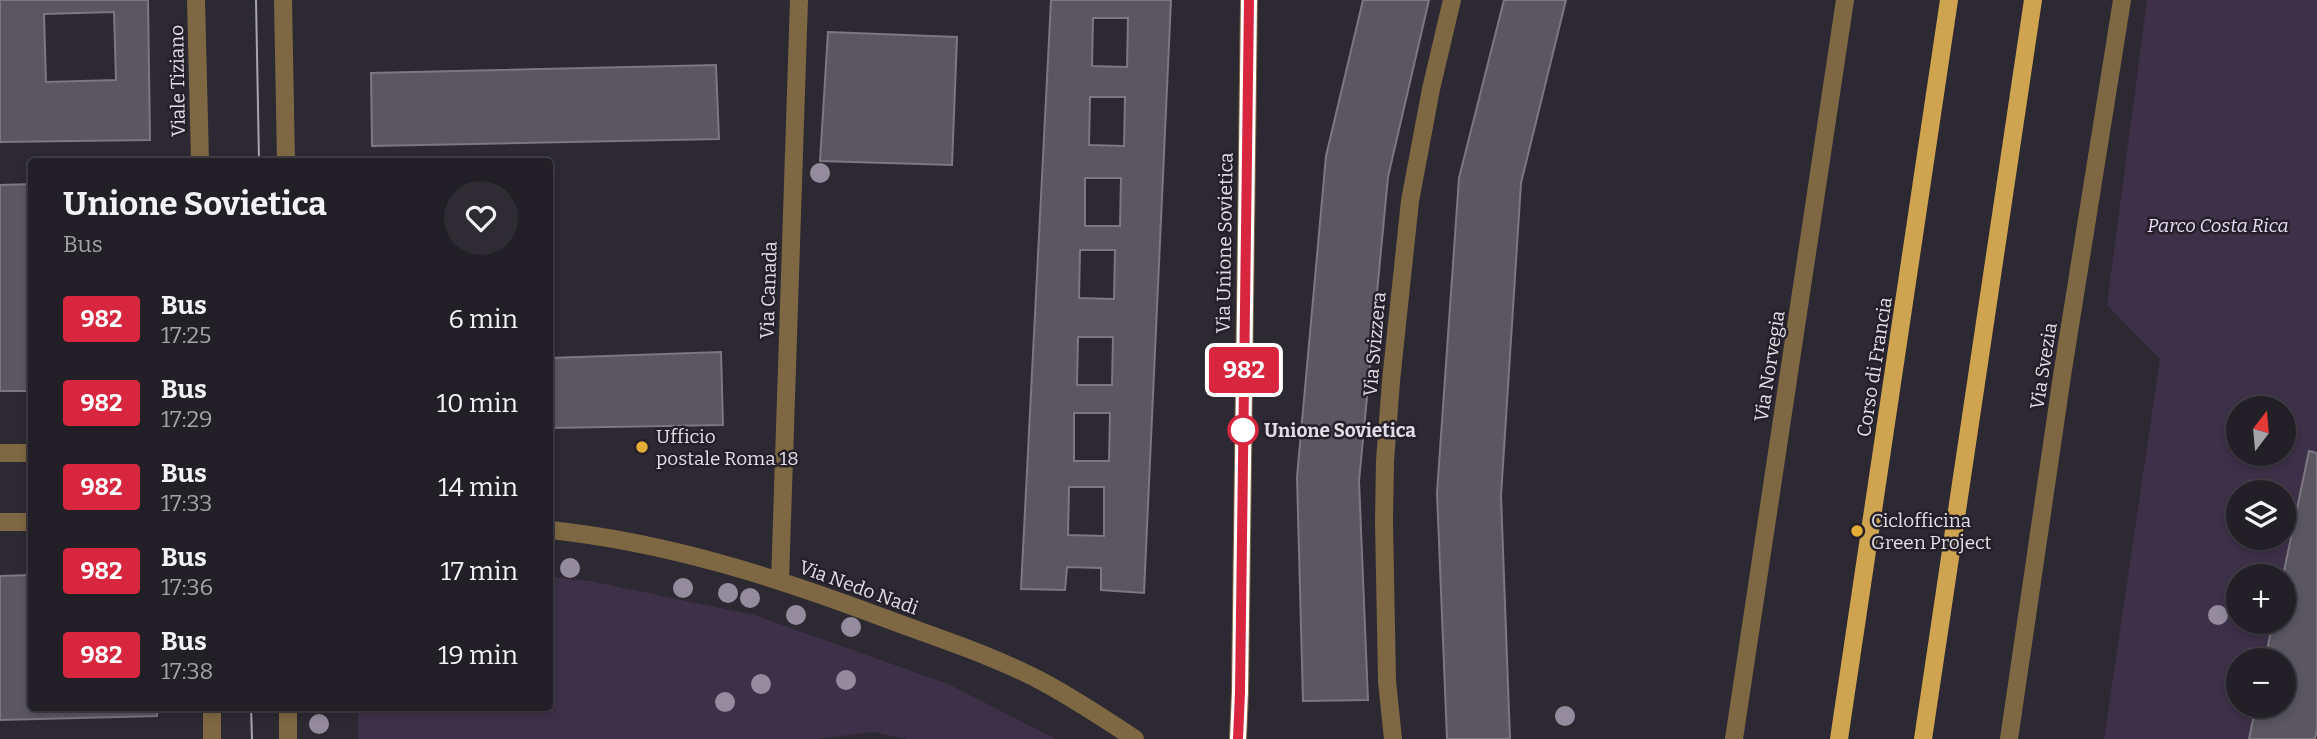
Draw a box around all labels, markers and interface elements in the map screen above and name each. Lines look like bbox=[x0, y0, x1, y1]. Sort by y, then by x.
street label: Viale Tiziano bbox=[165, 25, 190, 137]
street label: Via Unione Sovietica bbox=[1211, 152, 1238, 334]
button: heart bbox=[444, 181, 518, 255]
text: Unione Sovietica bbox=[63, 184, 327, 224]
park label: Parco Costa Rica bbox=[2147, 214, 2289, 237]
text: Bus bbox=[63, 230, 103, 258]
street label: Via Canada bbox=[755, 240, 782, 339]
text: Bus bbox=[161, 290, 207, 321]
street label: Via Svizzera bbox=[1358, 290, 1391, 397]
street label: Corso di Francia bbox=[1852, 295, 1897, 439]
text: 6 min bbox=[449, 304, 518, 335]
text: 982 bbox=[80, 305, 123, 333]
street label: Via Norvegia bbox=[1749, 308, 1790, 423]
street label: Via Svezia bbox=[2025, 320, 2062, 411]
text: 17:25 bbox=[161, 321, 211, 349]
line badge: 982 bbox=[1204, 347, 1284, 393]
text: 982 bbox=[1223, 356, 1265, 384]
text: Bus bbox=[161, 374, 207, 405]
text: 10 min bbox=[437, 388, 518, 419]
text: 982 bbox=[80, 389, 123, 417]
north arrow bbox=[2226, 396, 2296, 466]
map controls bbox=[2226, 396, 2296, 718]
text: 17:29 bbox=[161, 405, 213, 433]
marker: Unione Sovietica bbox=[1228, 415, 1258, 445]
place label: Unione Sovietica bbox=[1264, 419, 1416, 442]
place label: Ufficio postale Roma 18 bbox=[656, 425, 799, 470]
marker: Ufficio postale Roma 18 bbox=[634, 439, 650, 455]
text: Bus bbox=[161, 458, 207, 489]
text: 14 min bbox=[438, 472, 518, 503]
text: 982 bbox=[80, 473, 123, 501]
button: layers bbox=[2226, 480, 2296, 550]
text: 17:33 bbox=[161, 489, 212, 517]
place label: Ciclofficina Green Project bbox=[1871, 509, 1992, 554]
marker: Ciclofficina Green Project bbox=[1849, 523, 1865, 539]
text: Bus bbox=[161, 542, 207, 573]
street label: Via Nedo Nadi bbox=[796, 555, 922, 620]
text: 17 min bbox=[440, 556, 518, 587]
text: 982 bbox=[80, 557, 123, 585]
button: + bbox=[2226, 564, 2296, 634]
text: 17:36 bbox=[161, 573, 213, 601]
text: Bus bbox=[161, 626, 207, 657]
text: 19 min bbox=[438, 640, 518, 671]
text: 982 bbox=[80, 641, 123, 669]
button: − bbox=[2226, 648, 2296, 718]
text: 17:38 bbox=[161, 657, 213, 685]

